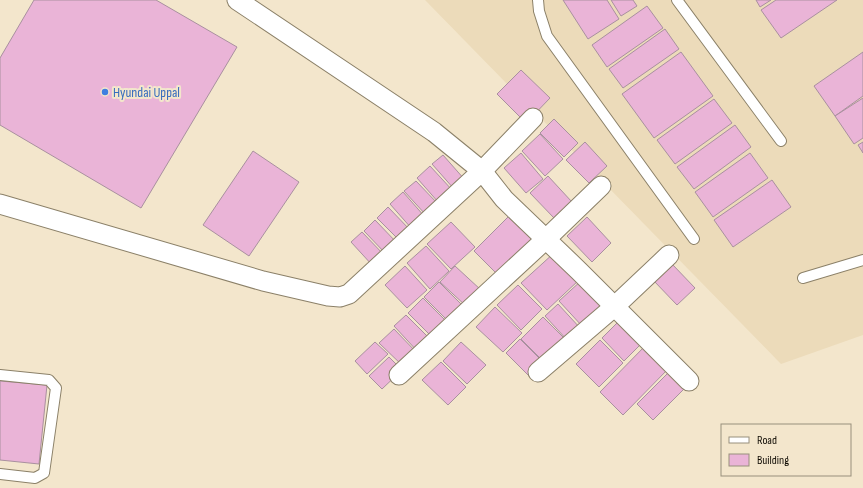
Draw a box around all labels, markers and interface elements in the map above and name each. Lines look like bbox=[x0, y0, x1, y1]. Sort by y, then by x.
place label: Hyundai Uppal bbox=[113, 84, 180, 101]
marker: Hyundai Uppal bbox=[100, 87, 110, 97]
legend bbox=[721, 424, 851, 476]
text: Road bbox=[757, 433, 777, 448]
text: Building bbox=[757, 453, 789, 468]

